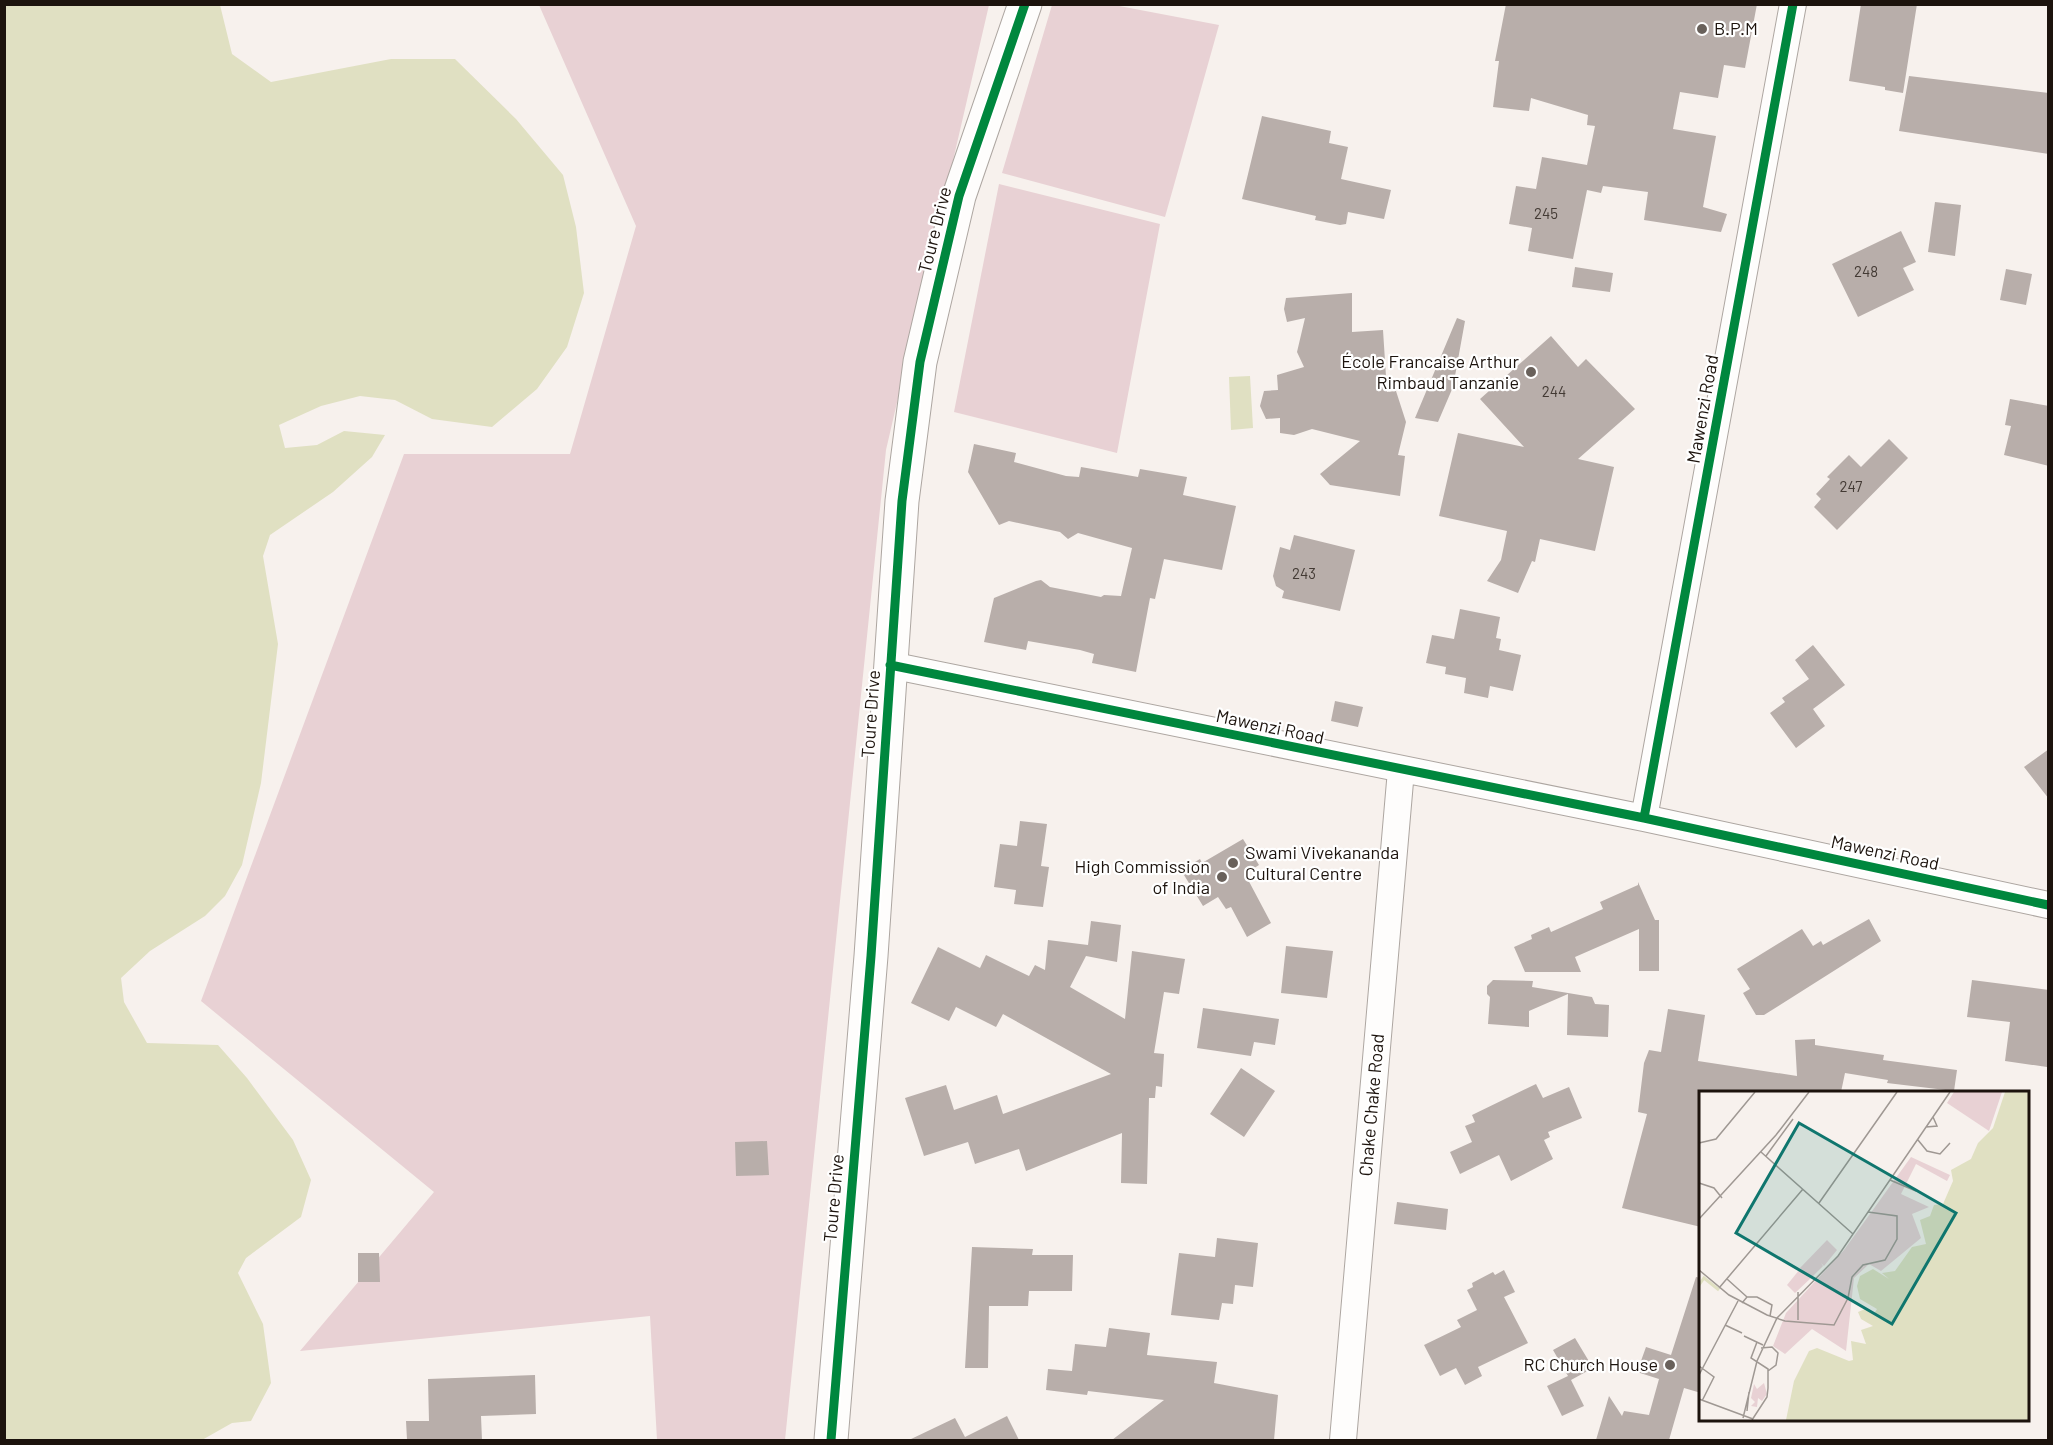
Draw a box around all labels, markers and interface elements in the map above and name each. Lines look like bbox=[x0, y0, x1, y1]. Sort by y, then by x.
place label: B.P.M bbox=[1714, 17, 1758, 39]
marker: B.P.M bbox=[1695, 22, 1709, 36]
street label: Toure Drive bbox=[913, 184, 955, 275]
house number: 245 bbox=[1534, 204, 1558, 222]
house number: 248 bbox=[1854, 262, 1878, 280]
place label: École Francaise Arthur Rimbaud Tanzanie bbox=[1341, 350, 1519, 393]
street label: Mawenzi Road bbox=[1682, 353, 1722, 465]
marker: École Francaise Arthur Rimbaud Tanzanie bbox=[1524, 365, 1538, 379]
house number: 244 bbox=[1542, 382, 1566, 400]
house number: 247 bbox=[1840, 477, 1862, 495]
house number: 243 bbox=[1292, 564, 1316, 582]
street label: Toure Drive bbox=[856, 669, 884, 759]
street label: Mawenzi Road bbox=[1214, 704, 1326, 748]
street label: Mawenzi Road bbox=[1829, 830, 1941, 874]
place label: Swami Vivekananda Cultural Centre bbox=[1245, 841, 1399, 884]
place label: High Commission of India bbox=[1074, 855, 1210, 898]
marker: Swami Vivekananda Cultural Centre bbox=[1226, 856, 1240, 870]
marker: High Commission of India bbox=[1215, 870, 1229, 884]
street label: Chake Chake Road bbox=[1354, 1033, 1388, 1177]
inset map bbox=[1699, 1091, 2029, 1421]
street label: Toure Drive bbox=[818, 1153, 848, 1243]
place label: RC Church House bbox=[1524, 1353, 1658, 1375]
marker: RC Church House bbox=[1663, 1358, 1677, 1372]

